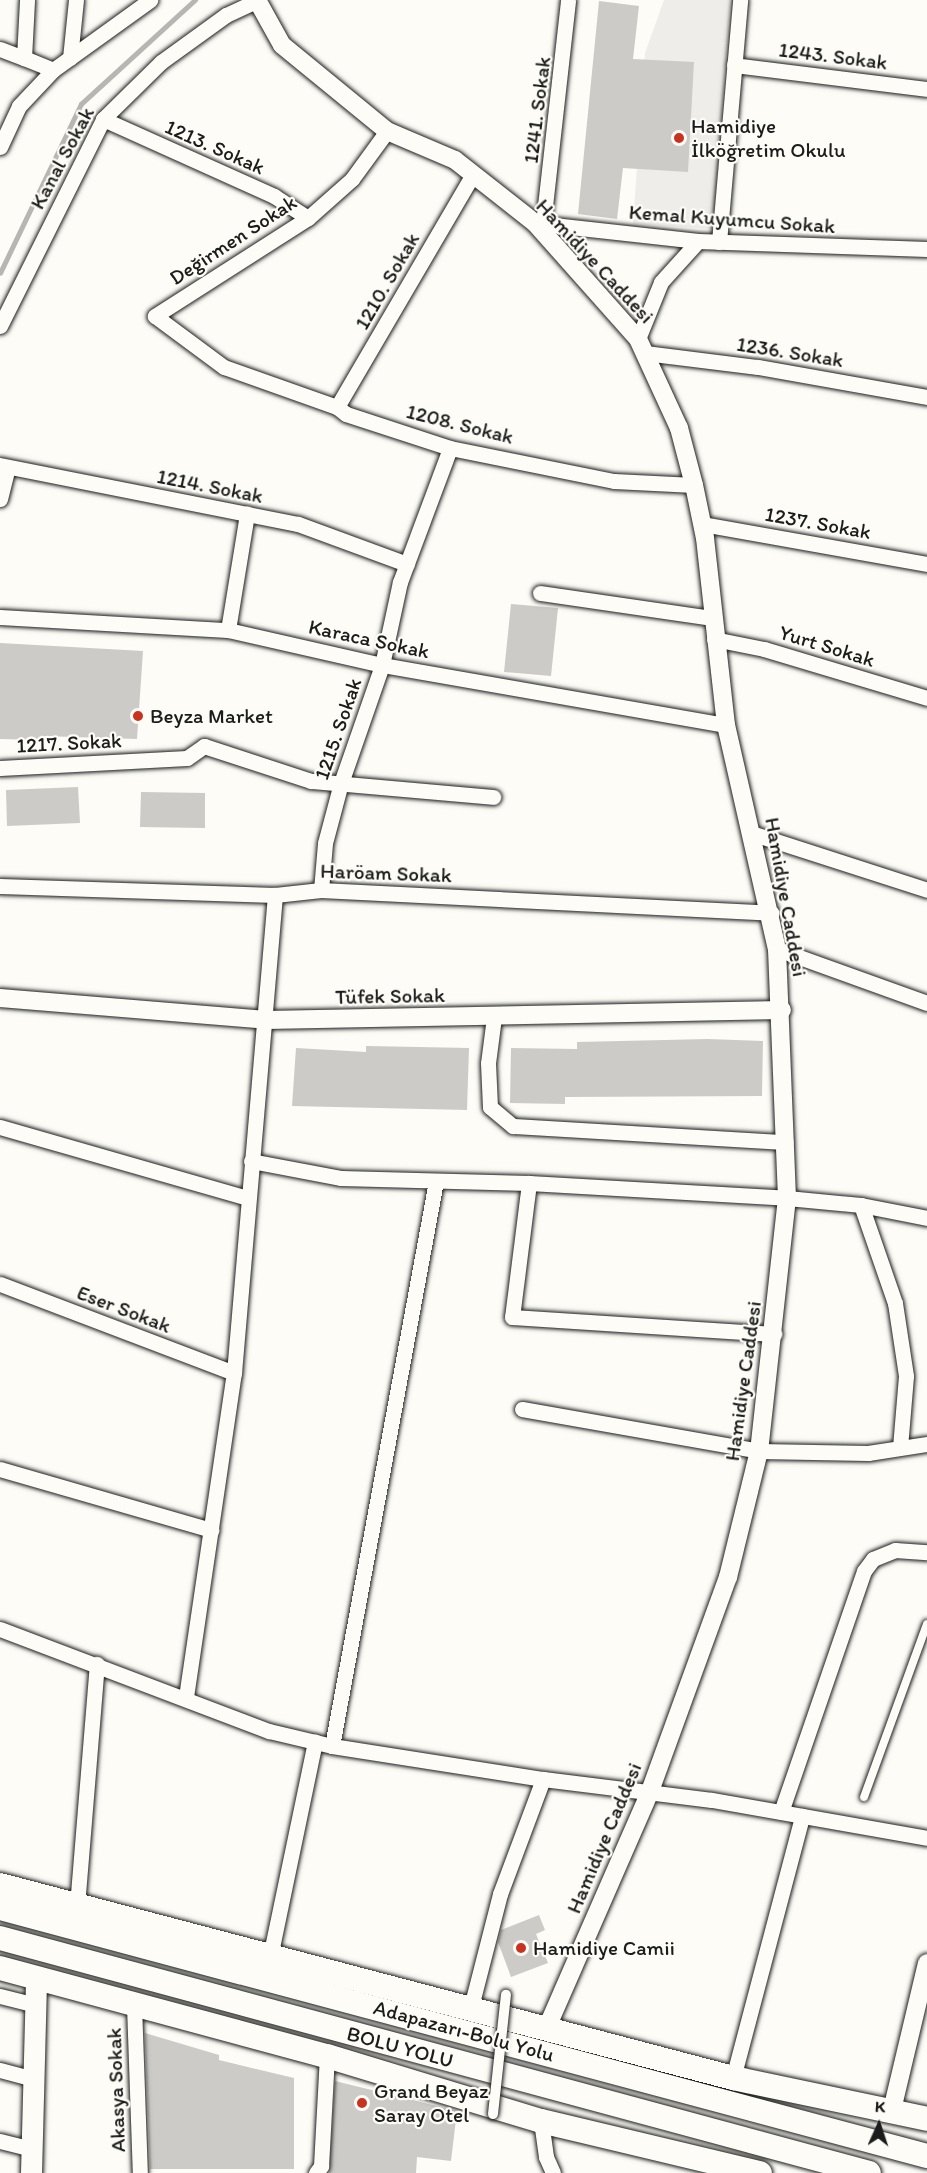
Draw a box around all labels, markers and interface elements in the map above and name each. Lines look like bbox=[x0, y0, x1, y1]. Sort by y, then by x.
street label: 1243. Sokak bbox=[777, 37, 889, 75]
street label: 1241. Sokak bbox=[518, 55, 556, 165]
street label: Kanal Sokak bbox=[25, 103, 99, 213]
place label: Hamidiye İlköğretim Okulu bbox=[691, 113, 845, 163]
street label: 1213. Sokak bbox=[161, 114, 269, 180]
marker: Hamidiye İlköğretim Okulu bbox=[672, 131, 686, 145]
street label: Değirmen Sokak bbox=[165, 190, 301, 290]
street label: Hamidiye Caddesi bbox=[531, 193, 659, 329]
street label: Kemal Kuyumcu Sokak bbox=[629, 199, 835, 239]
street label: 1210. Sokak bbox=[349, 228, 425, 334]
street label: 1236. Sokak bbox=[735, 331, 845, 373]
street label: 1208. Sokak bbox=[404, 399, 516, 449]
street label: 1214. Sokak bbox=[155, 463, 265, 509]
street label: 1237. Sokak bbox=[763, 501, 873, 545]
street label: Karaca Sokak bbox=[306, 614, 432, 664]
street label: Yurt Sokak bbox=[776, 620, 878, 672]
street label: 1215. Sokak bbox=[309, 675, 367, 783]
place label: Beyza Market bbox=[150, 703, 272, 729]
marker: Beyza Market bbox=[131, 709, 145, 723]
street label: 1217. Sokak bbox=[16, 728, 122, 758]
street label: Hamidiye Caddesi bbox=[760, 815, 812, 979]
street label: Haröam Sokak bbox=[320, 858, 452, 888]
street label: Tüfek Sokak bbox=[335, 982, 445, 1010]
street label: Eser Sokak bbox=[74, 1280, 174, 1338]
street label: Hamidiye Caddesi bbox=[719, 1299, 767, 1463]
street label: Hamidiye Caddesi bbox=[561, 1759, 647, 1917]
place label: Hamidiye Camii bbox=[533, 1935, 676, 1961]
marker: Hamidiye Camii bbox=[514, 1941, 528, 1955]
street label: Adapazarı-Bolu Yolu bbox=[372, 1995, 556, 2067]
street label: BOLU YOLU bbox=[344, 2021, 456, 2073]
street label: Akasya Sokak bbox=[101, 2028, 131, 2152]
place label: Grand Beyaz Saray Otel bbox=[374, 2078, 488, 2128]
north arrow bbox=[849, 2095, 909, 2155]
marker: Grand Beyaz Saray Otel bbox=[355, 2096, 369, 2110]
text: K bbox=[874, 2097, 886, 2116]

